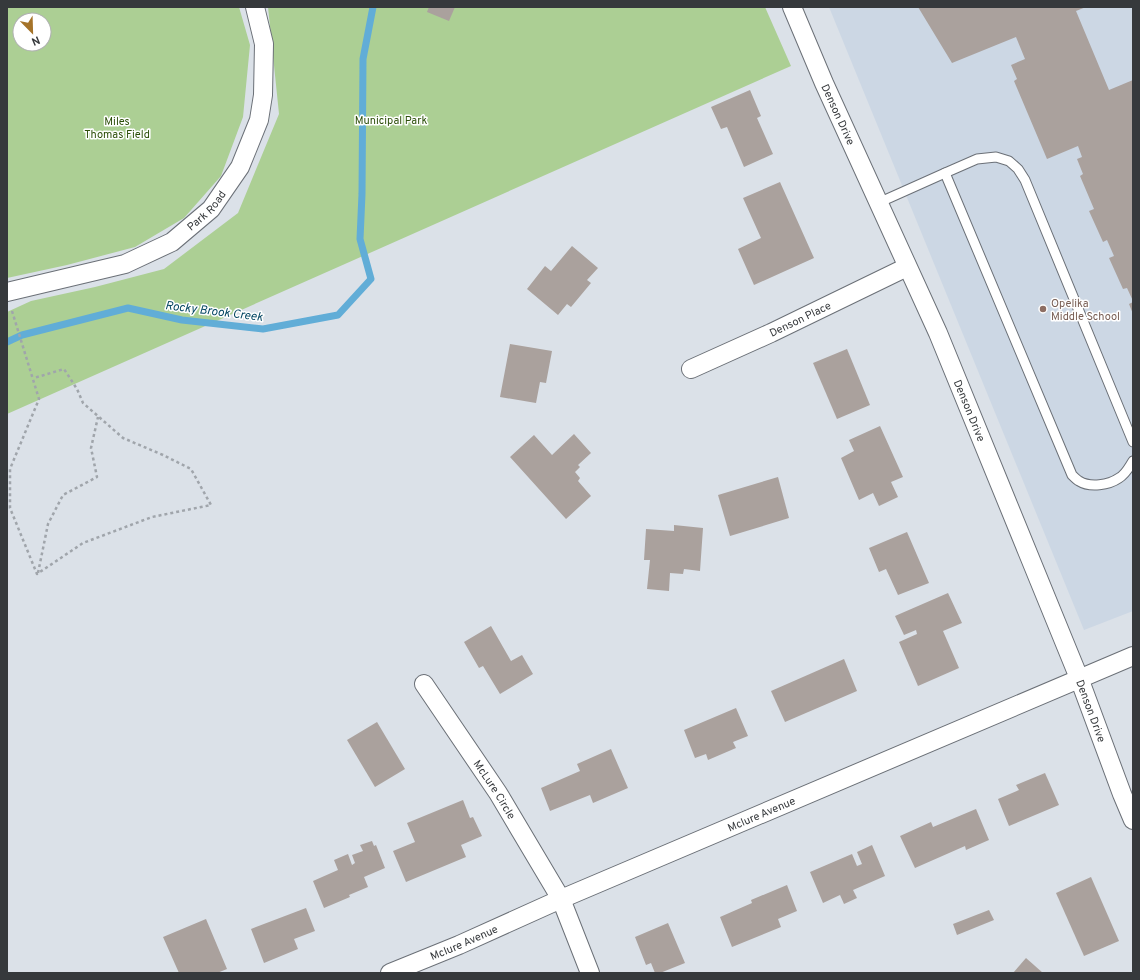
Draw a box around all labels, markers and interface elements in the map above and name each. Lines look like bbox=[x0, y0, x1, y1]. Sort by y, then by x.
north arrow bbox=[12, 12, 52, 52]
text: N bbox=[29, 32, 42, 48]
street label: Denson Drive bbox=[817, 82, 857, 148]
park label: Municipal Park bbox=[355, 114, 428, 128]
park label: Miles Thomas Field bbox=[84, 115, 150, 142]
street label: Park Road bbox=[184, 188, 230, 234]
place label: Opelika Middle School bbox=[1051, 297, 1120, 324]
water label: Rocky Brook Creek bbox=[164, 298, 264, 326]
street label: Denson Place bbox=[767, 299, 834, 341]
marker: Opelika Middle School bbox=[1038, 304, 1048, 314]
street label: Denson Drive bbox=[950, 378, 988, 444]
street label: Denson Drive bbox=[1072, 678, 1108, 745]
street label: McLure Circle bbox=[470, 758, 518, 822]
street label: Mclure Avenue bbox=[726, 794, 798, 835]
street label: Mclure Avenue bbox=[428, 922, 500, 964]

